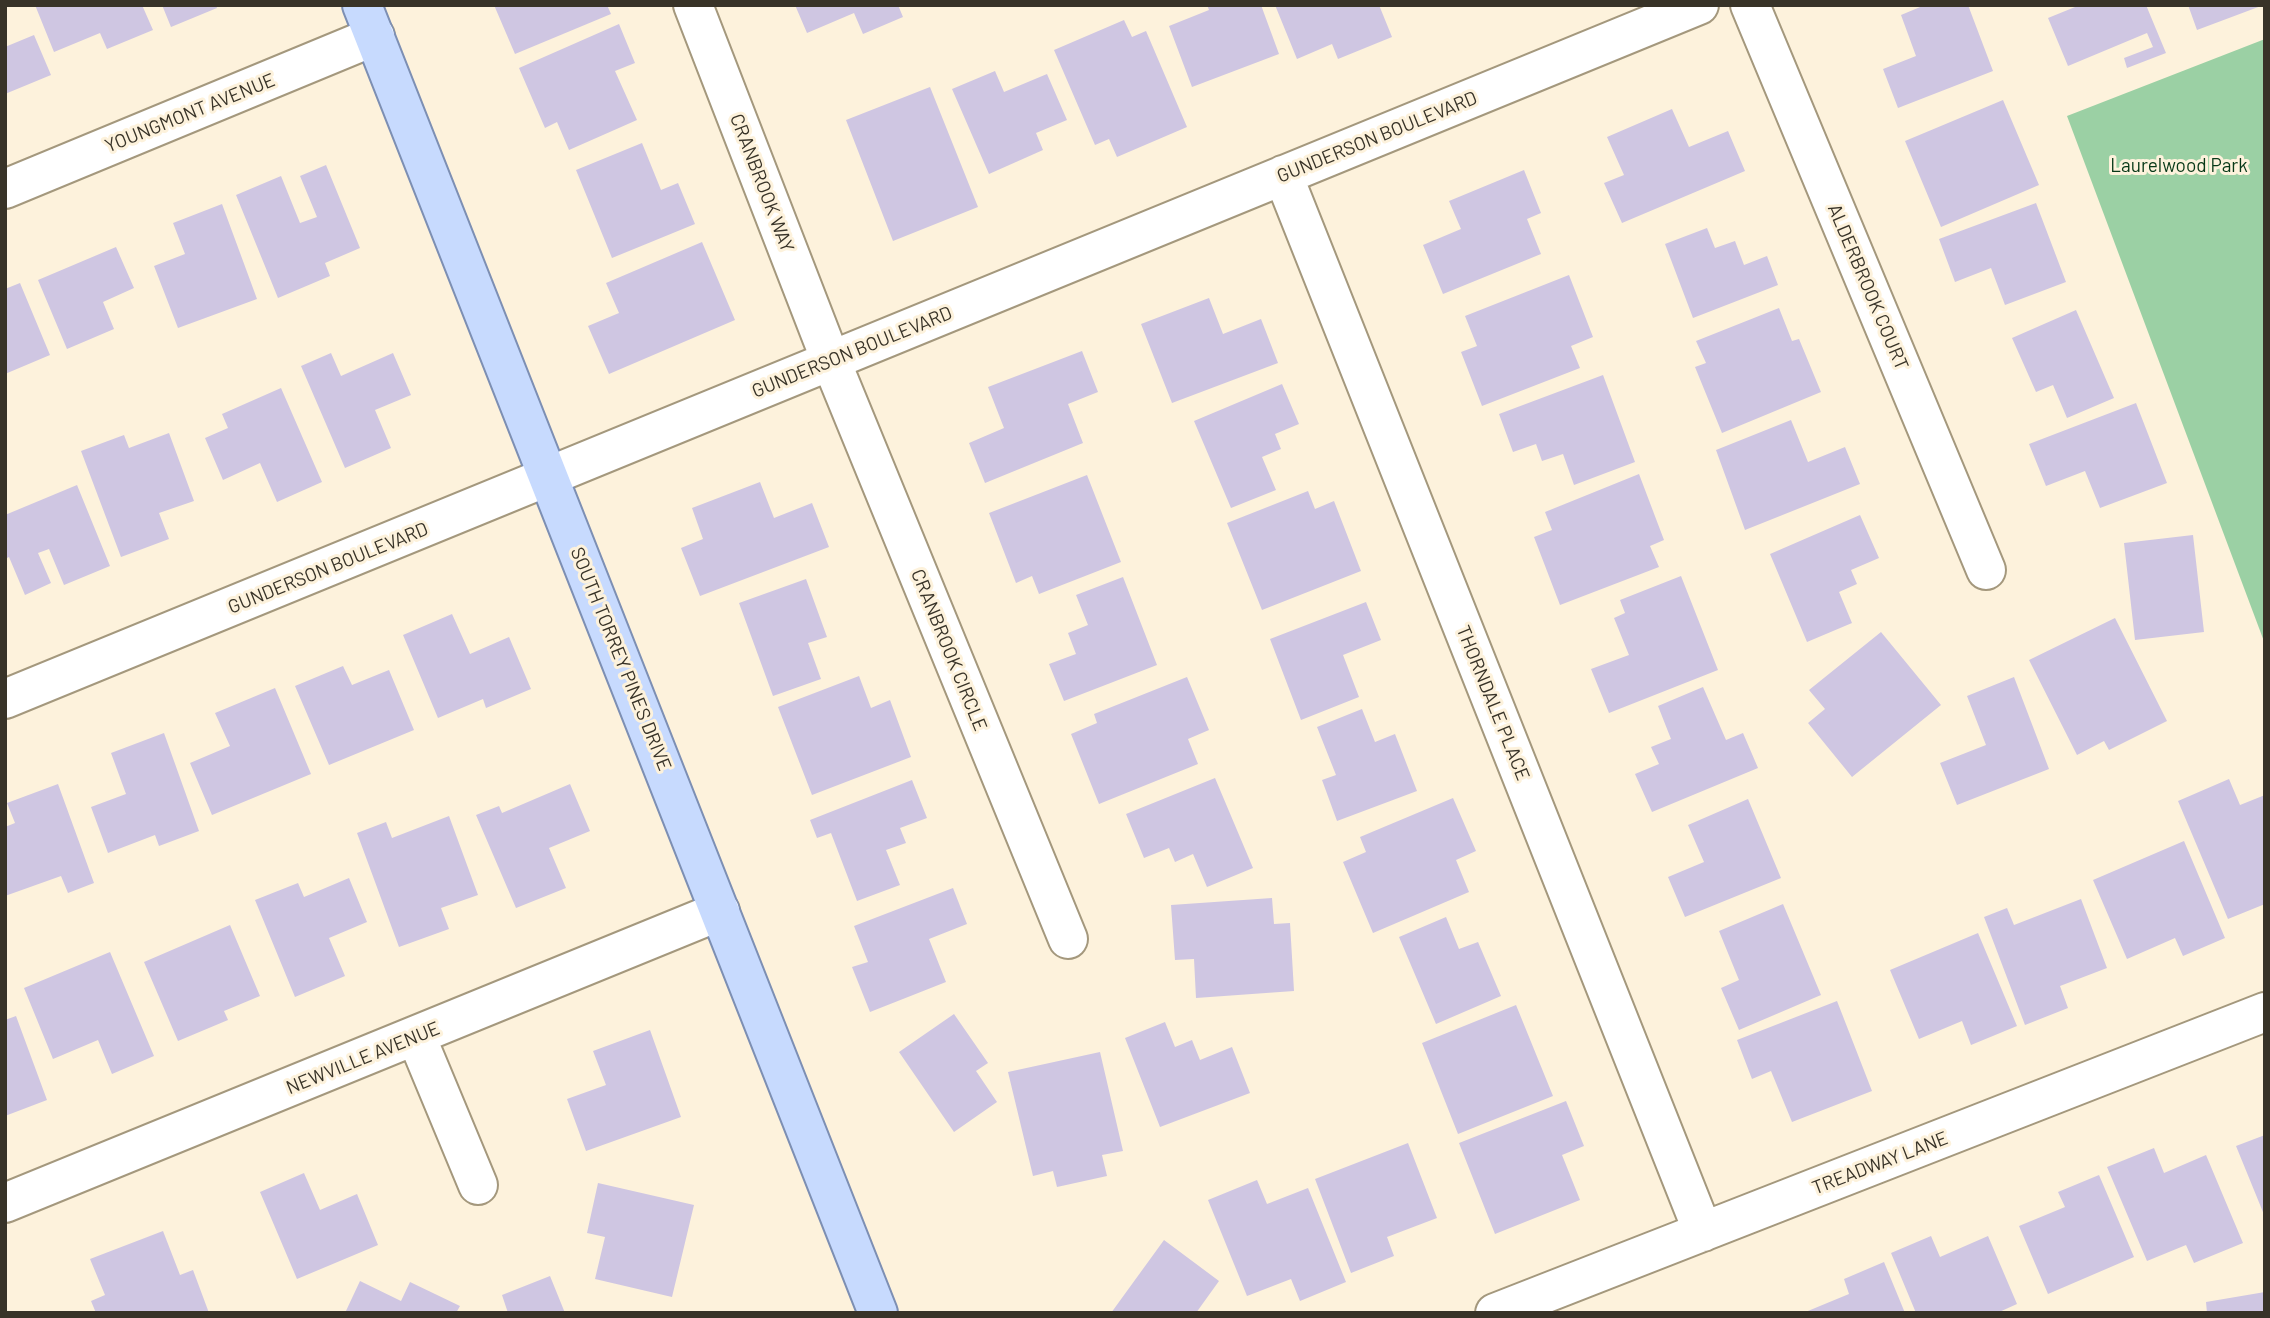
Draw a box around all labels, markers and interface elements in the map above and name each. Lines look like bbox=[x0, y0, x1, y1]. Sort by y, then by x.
street label: YOUNGMONT AVENUE bbox=[102, 68, 278, 158]
street label: GUNDERSON BOULEVARD bbox=[1274, 86, 1480, 188]
street label: CRANBROOK WAY bbox=[725, 111, 799, 255]
park label: Laurelwood Park bbox=[2110, 155, 2248, 177]
street label: ALDERBROOK COURT bbox=[1823, 201, 1913, 373]
street label: GUNDERSON BOULEVARD bbox=[749, 301, 955, 403]
street label: GUNDERSON BOULEVARD bbox=[225, 517, 431, 619]
street label: SOUTH TORREY PINES DRIVE bbox=[566, 544, 676, 774]
street label: CRANBROOK CIRCLE bbox=[906, 566, 992, 734]
street label: THORNDALE PLACE bbox=[1451, 622, 1535, 784]
street label: NEWVILLE AVENUE bbox=[283, 1017, 443, 1099]
street label: TREADWAY LANE bbox=[1809, 1127, 1951, 1199]

